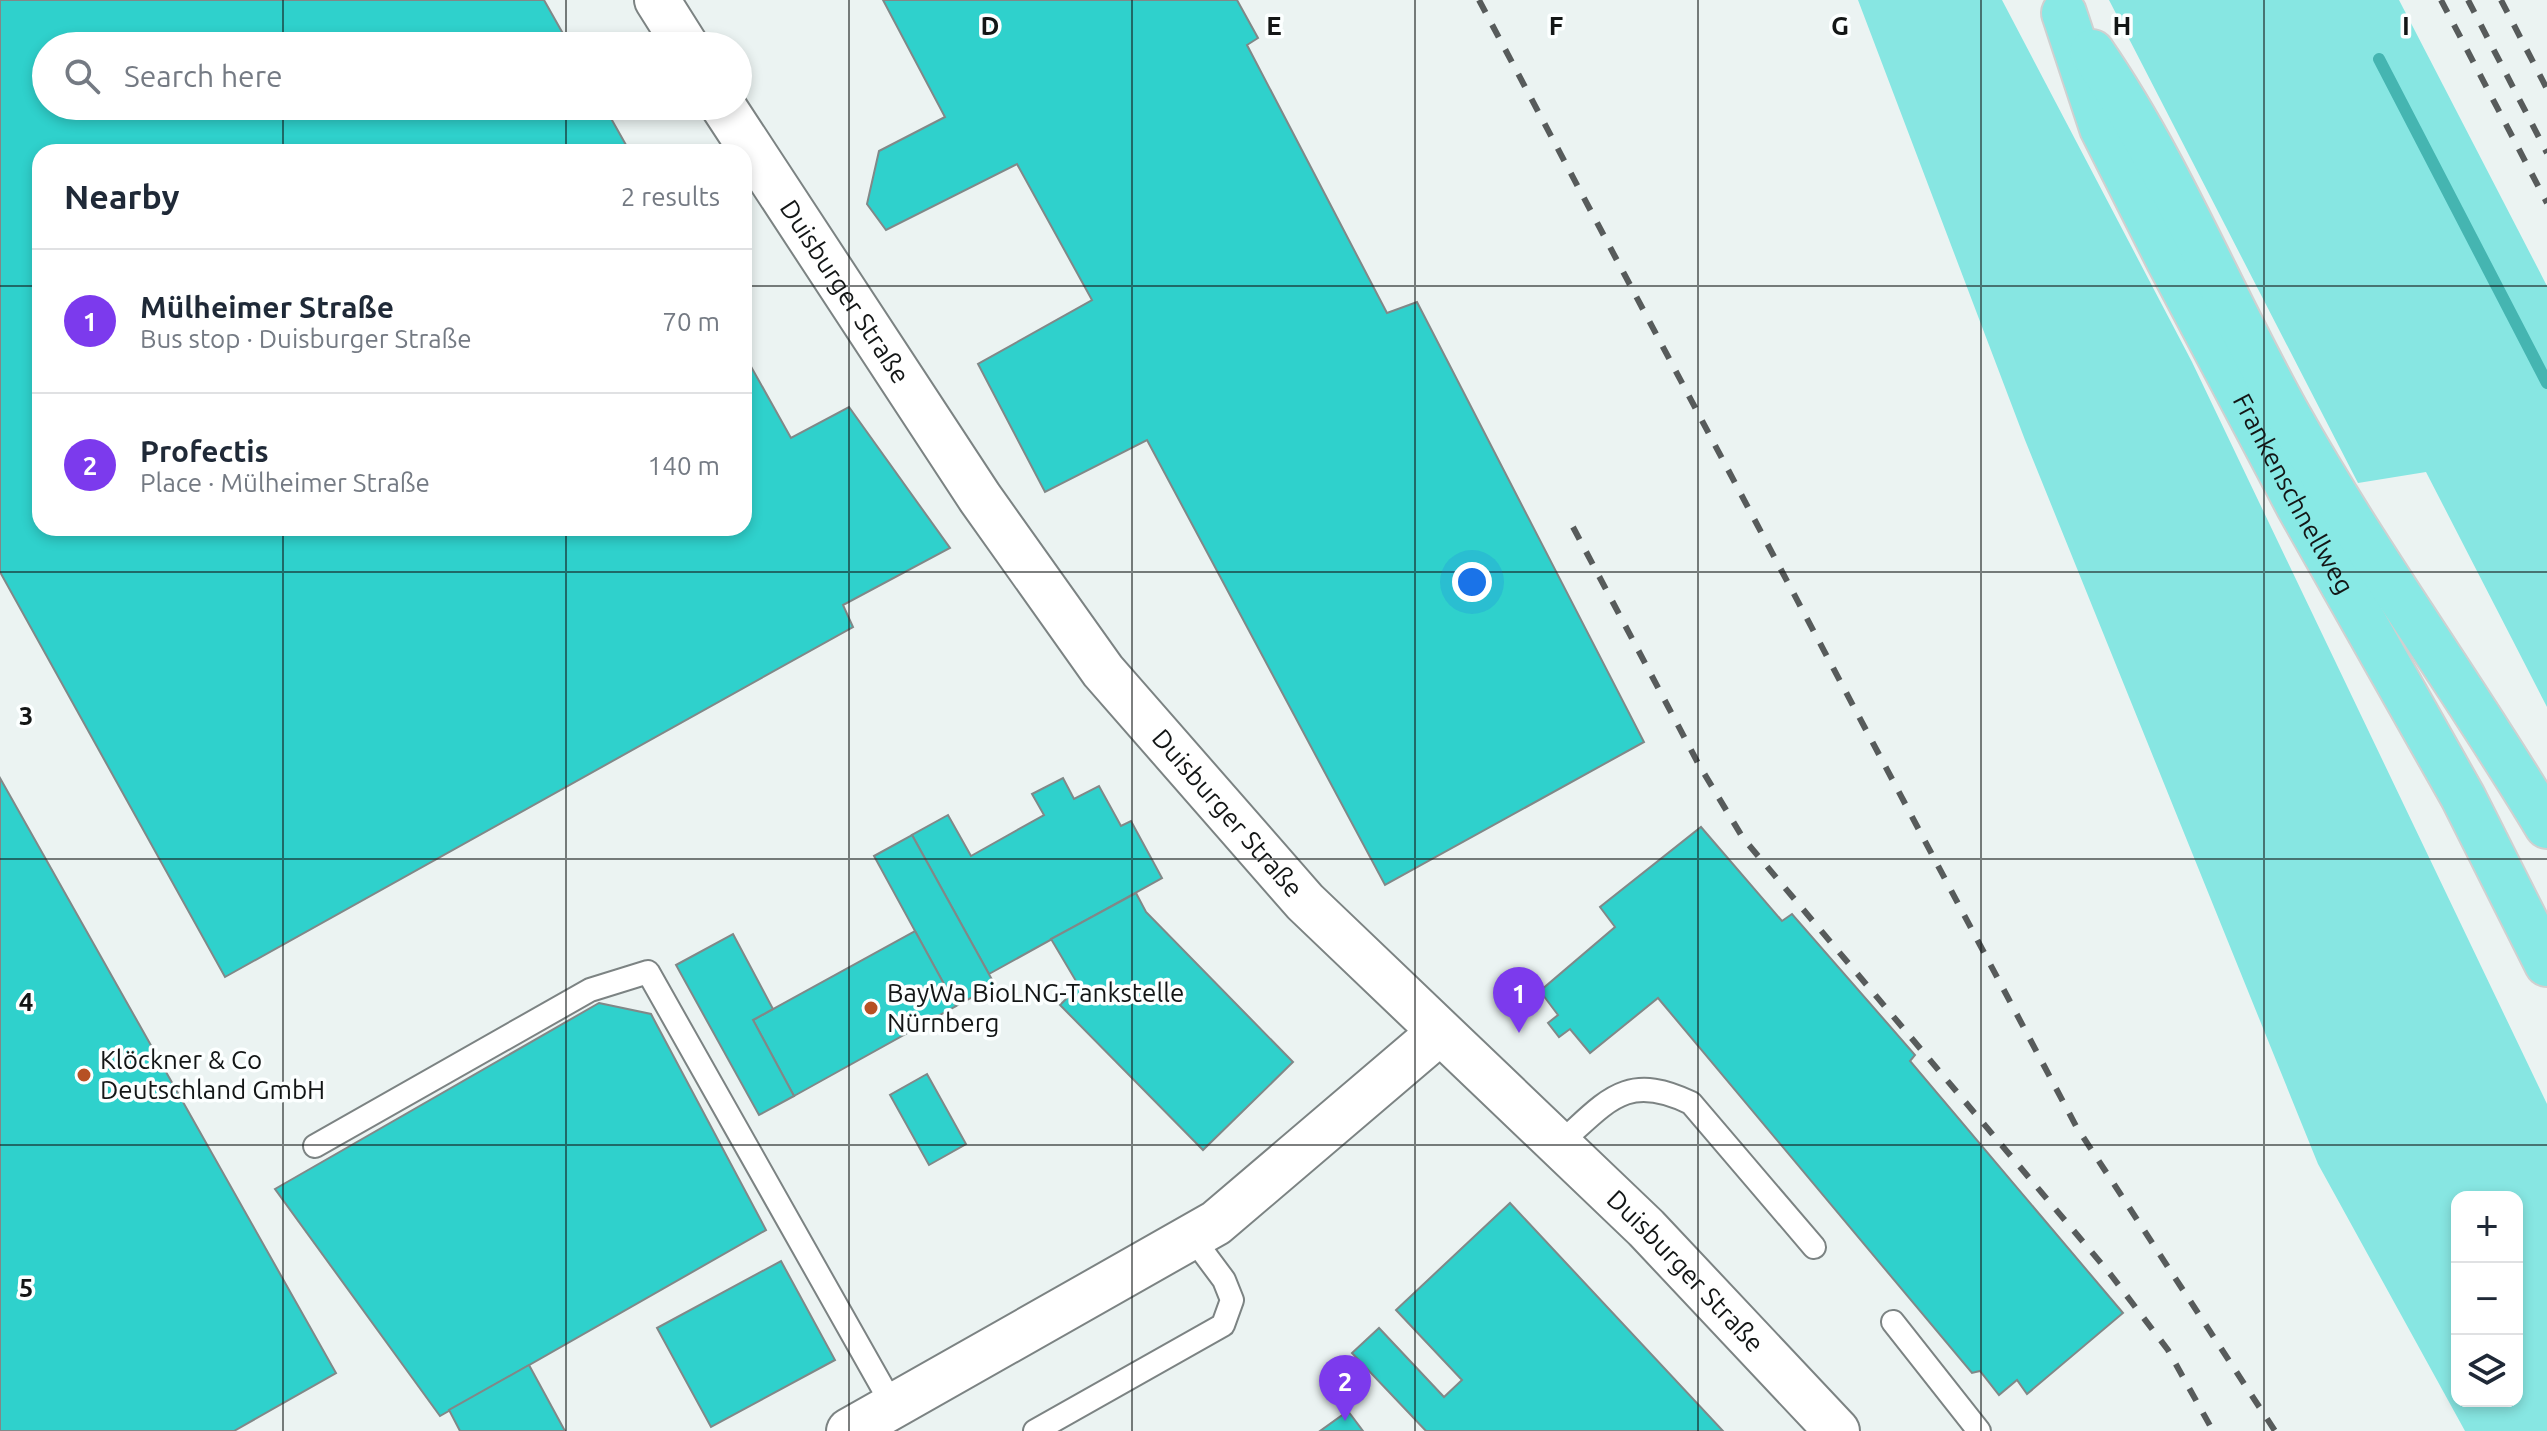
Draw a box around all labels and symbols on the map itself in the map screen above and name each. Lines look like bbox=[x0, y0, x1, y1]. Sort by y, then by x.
text: D bbox=[981, 11, 999, 40]
text: E bbox=[1266, 11, 1282, 40]
text: F bbox=[1549, 11, 1563, 40]
text: G bbox=[1831, 11, 1849, 40]
text: H bbox=[2113, 11, 2131, 40]
text: I bbox=[2402, 11, 2410, 40]
street label: Duisburger Straße bbox=[775, 194, 916, 388]
street label: Frankenschnellweg bbox=[2228, 388, 2360, 599]
your location bbox=[1452, 562, 1492, 602]
text: 3 bbox=[19, 701, 33, 730]
street label: Duisburger Straße bbox=[1147, 723, 1309, 903]
pin: 1 bbox=[1493, 967, 1545, 1033]
place label: BayWa BioLNG-Tankstelle Nürnberg bbox=[887, 978, 1184, 1037]
text: 4 bbox=[19, 987, 33, 1016]
marker: BayWa BioLNG-Tankstelle Nürnberg bbox=[862, 999, 880, 1017]
place label: Klöckner & Co Deutschland GmbH bbox=[100, 1045, 325, 1104]
marker: Klöckner & Co Deutschland GmbH bbox=[75, 1066, 93, 1084]
street label: Duisburger Straße bbox=[1602, 1184, 1770, 1358]
text: 5 bbox=[19, 1273, 33, 1302]
pin: 2 bbox=[1319, 1355, 1371, 1421]

